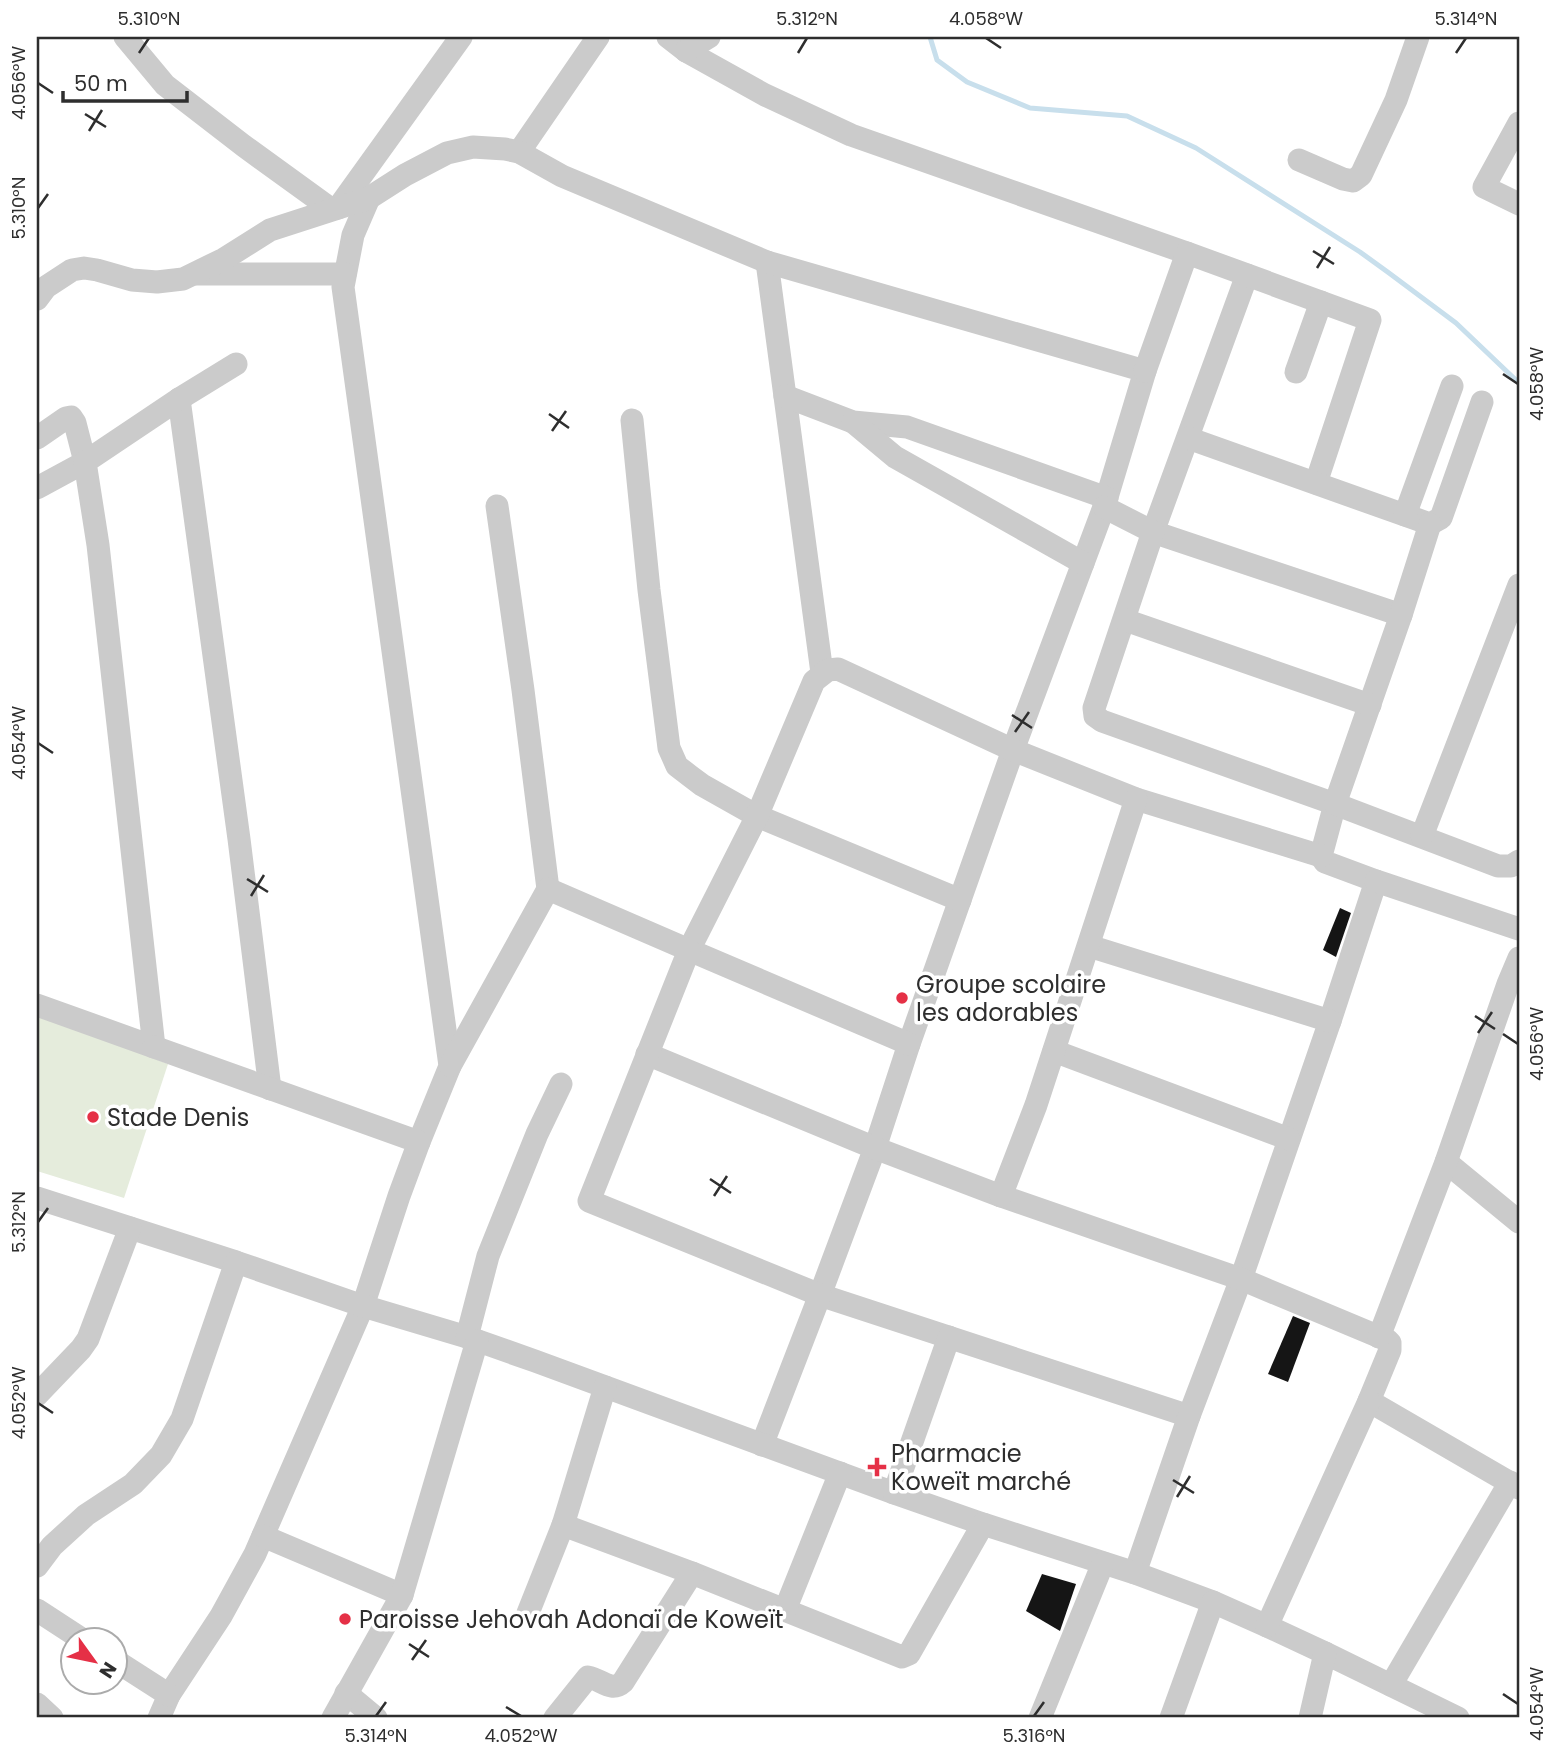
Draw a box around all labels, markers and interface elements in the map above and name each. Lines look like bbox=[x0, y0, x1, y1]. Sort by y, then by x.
text: 5.310°N bbox=[118, 6, 180, 31]
text: 5.312°N bbox=[776, 6, 838, 31]
text: 4.058°W bbox=[949, 6, 1023, 31]
text: 5.314°N bbox=[1435, 6, 1497, 31]
text: 4.056°W bbox=[6, 46, 31, 120]
scale bar bbox=[63, 60, 187, 104]
text: 50 m bbox=[74, 69, 128, 98]
text: 5.310°N bbox=[6, 177, 31, 239]
text: 4.058°W bbox=[1524, 347, 1549, 421]
text: 4.054°W bbox=[6, 706, 31, 780]
place label: Groupe scolaire les adorables bbox=[916, 968, 1106, 1029]
marker: Groupe scolaire les adorables bbox=[894, 990, 910, 1006]
text: 4.056°W bbox=[1524, 1007, 1549, 1081]
place label: Stade Denis bbox=[107, 1101, 249, 1134]
marker: Stade Denis bbox=[85, 1109, 101, 1125]
text: 5.312°N bbox=[6, 1191, 31, 1253]
text: 4.052°W bbox=[6, 1366, 31, 1440]
place label: Pharmacie Koweït marché bbox=[891, 1437, 1071, 1498]
marker: Pharmacie Koweït marché bbox=[869, 1459, 885, 1475]
place label: Paroisse Jehovah Adonaï de Koweït bbox=[359, 1603, 784, 1636]
marker: Paroisse Jehovah Adonaï de Koweït bbox=[337, 1611, 353, 1627]
north arrow bbox=[60, 1626, 130, 1696]
text: N bbox=[93, 1657, 123, 1683]
text: 4.054°W bbox=[1524, 1667, 1549, 1741]
text: 5.314°N bbox=[345, 1723, 407, 1748]
text: 4.052°W bbox=[484, 1723, 558, 1748]
text: 5.316°N bbox=[1003, 1723, 1065, 1748]

